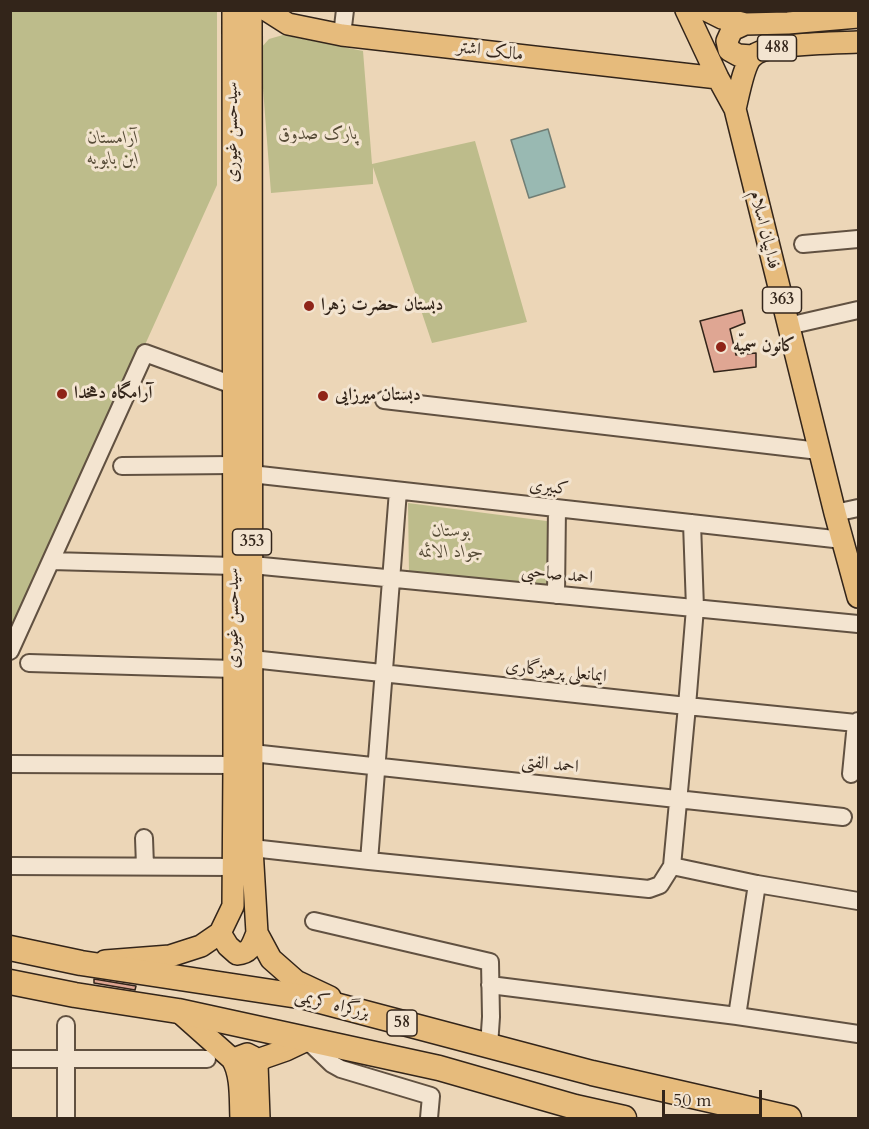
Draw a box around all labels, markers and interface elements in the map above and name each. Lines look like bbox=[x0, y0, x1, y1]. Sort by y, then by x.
road number: 488 bbox=[758, 35, 796, 61]
street label: مالک اشتر bbox=[456, 37, 524, 67]
street label: سیدحسن غیوری bbox=[222, 81, 244, 183]
park label: پارک صدوق bbox=[278, 124, 358, 146]
park label: آرامستان ابن بابویه bbox=[87, 128, 139, 170]
street label: فداییان اسلام bbox=[744, 189, 784, 271]
road number: 363 bbox=[762, 287, 802, 313]
place label: دبستان حضرت زهرا bbox=[321, 295, 443, 317]
marker: دبستان حضرت زهرا bbox=[302, 299, 316, 313]
place label: کانون سمیّه bbox=[733, 336, 795, 358]
marker: کانون سمیّه bbox=[714, 340, 728, 354]
place label: آرامگاه دهخدا bbox=[74, 383, 152, 405]
place label: دبستان میرزایی bbox=[335, 385, 421, 407]
marker: آرامگاه دهخدا bbox=[55, 387, 69, 401]
marker: دبستان میرزایی bbox=[316, 389, 330, 403]
street label: کبیری bbox=[528, 475, 570, 501]
park label: بوستان جواد الائمه bbox=[418, 521, 484, 564]
road number: 353 bbox=[232, 529, 272, 555]
street label: احمد صاحبی bbox=[520, 560, 594, 590]
street label: سیدحسن غیوری bbox=[223, 567, 245, 669]
street label: ایمانعلی پرهیزگاری bbox=[504, 656, 608, 688]
street label: احمد الفتی bbox=[520, 751, 580, 779]
street label: بزرگراه کریمی bbox=[292, 985, 372, 1025]
road number: 58 bbox=[387, 1010, 417, 1036]
scale bar bbox=[665, 1078, 766, 1116]
text: 50 m bbox=[673, 1088, 712, 1113]

